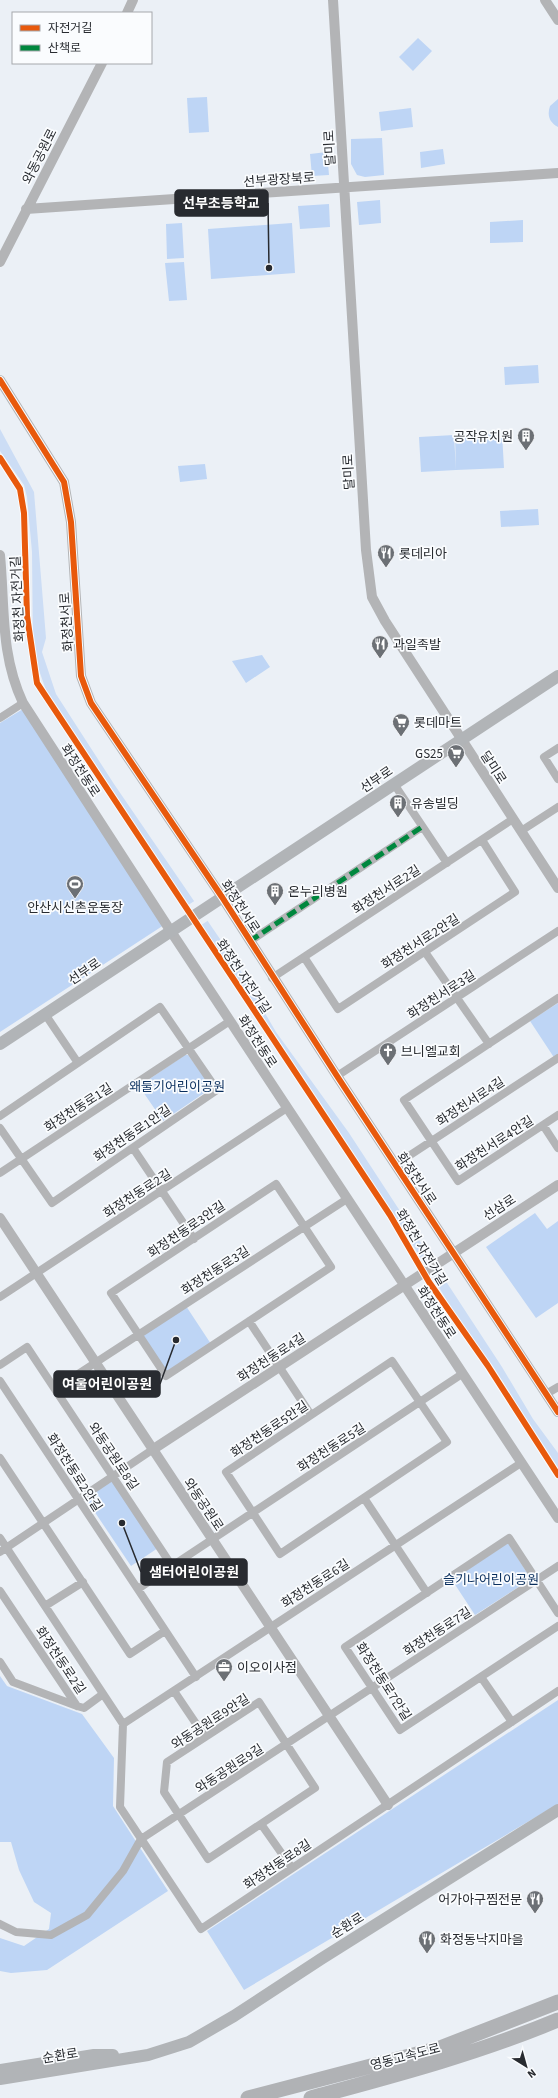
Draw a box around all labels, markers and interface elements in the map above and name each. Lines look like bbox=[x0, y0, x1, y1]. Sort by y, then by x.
legend bbox=[12, 12, 152, 64]
text: 자전거길 bbox=[48, 20, 92, 37]
text: 산책로 bbox=[48, 40, 81, 57]
street label: 와동공원로 bbox=[18, 126, 61, 187]
street label: 달미로 bbox=[320, 130, 340, 166]
street label: 선부광장북로 bbox=[243, 169, 316, 191]
callout: 선부초등학교 bbox=[175, 190, 268, 216]
text: 선부초등학교 bbox=[182, 194, 260, 214]
building icon: 공작유치원 bbox=[516, 426, 536, 451]
place label: 공작유치원 bbox=[453, 428, 513, 446]
street label: 달미로 bbox=[339, 454, 359, 490]
restaurant icon: 롯데리아 bbox=[376, 543, 396, 568]
place label: 롯데리아 bbox=[399, 545, 447, 563]
street label: 화정천 자전거길 bbox=[7, 555, 29, 643]
street label: 화정천서로 bbox=[56, 591, 78, 652]
restaurant icon: 과일족발 bbox=[370, 634, 390, 659]
place label: 과일족발 bbox=[393, 636, 441, 654]
supermarket icon: 롯데마트 bbox=[391, 712, 411, 737]
place label: 롯데마트 bbox=[414, 714, 462, 732]
street label: 화정천동로 bbox=[56, 741, 104, 801]
supermarket icon: GS25 bbox=[446, 743, 466, 768]
place label: GS25 bbox=[415, 745, 443, 763]
street label: 달미로 bbox=[476, 748, 510, 788]
street label: 선부로 bbox=[357, 762, 396, 797]
building icon: 유송빌딩 bbox=[388, 793, 408, 818]
place label: 유송빌딩 bbox=[411, 795, 459, 813]
street label: 화정천서로2길 bbox=[349, 861, 424, 919]
sports icon: 안산시신촌운동장 bbox=[65, 874, 85, 899]
street label: 화정천서로 bbox=[216, 877, 264, 937]
building icon: 온누리병원 bbox=[265, 881, 285, 906]
place label: 온누리병원 bbox=[288, 883, 348, 901]
place label: 안산시신촌운동장 bbox=[27, 899, 123, 917]
street label: 화정천서로2안길 bbox=[378, 910, 463, 974]
street label: 화정천 자전거길 bbox=[212, 936, 275, 1017]
street label: 선부로 bbox=[65, 954, 104, 989]
street label: 화정천서로3길 bbox=[404, 966, 479, 1024]
street label: 화정천동로 bbox=[233, 1012, 281, 1072]
church icon: 브니엘교회 bbox=[378, 1041, 398, 1066]
place label: 브니엘교회 bbox=[401, 1043, 461, 1061]
street label: 화정천서로4길 bbox=[433, 1073, 508, 1131]
park label: 왜둘기어린이공원 bbox=[129, 1078, 225, 1096]
street label: 화정천동로1길 bbox=[41, 1079, 116, 1137]
street label: 화정천동로1안길 bbox=[90, 1101, 175, 1167]
street label: 화정천서로4안길 bbox=[452, 1112, 537, 1176]
street label: 화정천서로 bbox=[392, 1149, 440, 1208]
street label: 화정천동로2길 bbox=[100, 1165, 175, 1223]
street label: 선삼로 bbox=[480, 1191, 520, 1225]
street label: 화정천동로3안길 bbox=[144, 1197, 229, 1263]
street label: 화정천 자전거길 bbox=[391, 1206, 451, 1289]
street label: 화정천동로3길 bbox=[178, 1242, 253, 1300]
street label: 화정천동로 bbox=[412, 1283, 460, 1343]
street label: 화정천동로4길 bbox=[234, 1329, 309, 1387]
callout: 여울어린이공원 bbox=[54, 1371, 160, 1397]
text: 여울어린이공원 bbox=[62, 1375, 152, 1395]
street label: 화정천동로5안길 bbox=[227, 1397, 312, 1463]
street label: 와동공원로8길 bbox=[84, 1419, 143, 1494]
street label: 화정천동로5길 bbox=[294, 1419, 369, 1477]
street label: 화정천동로2안길 bbox=[42, 1430, 106, 1515]
street label: 와동공원로 bbox=[179, 1475, 227, 1534]
street label: 화정천동로6길 bbox=[278, 1555, 353, 1613]
callout: 샘터어린이공원 bbox=[141, 1559, 247, 1585]
text: 샘터어린이공원 bbox=[149, 1563, 239, 1583]
park label: 슬기나어린이공원 bbox=[443, 1571, 539, 1589]
street label: 화정천동로7길 bbox=[400, 1603, 475, 1661]
street label: 화정천동로2길 bbox=[31, 1623, 90, 1698]
street label: 화정천동로7안길 bbox=[351, 1639, 415, 1724]
office icon: 이오이사점 bbox=[214, 1657, 234, 1682]
place label: 이오이사점 bbox=[237, 1659, 297, 1677]
street label: 와동공원로9안길 bbox=[168, 1690, 253, 1754]
street label: 와동공원로9길 bbox=[192, 1740, 267, 1798]
street label: 화정천동로8길 bbox=[240, 1835, 315, 1894]
restaurant icon: 어가아구찜전문 bbox=[525, 1889, 545, 1914]
place label: 어가아구찜전문 bbox=[438, 1891, 522, 1909]
street label: 순환로 bbox=[328, 1909, 368, 1943]
restaurant icon: 화정동낙지마을 bbox=[417, 1929, 437, 1954]
place label: 화정동낙지마을 bbox=[440, 1931, 524, 1949]
street label: 영동고속도로 bbox=[368, 2039, 442, 2075]
street label: 순환로 bbox=[41, 2044, 79, 2068]
north arrow bbox=[506, 2046, 546, 2086]
text: N bbox=[524, 2065, 539, 2082]

